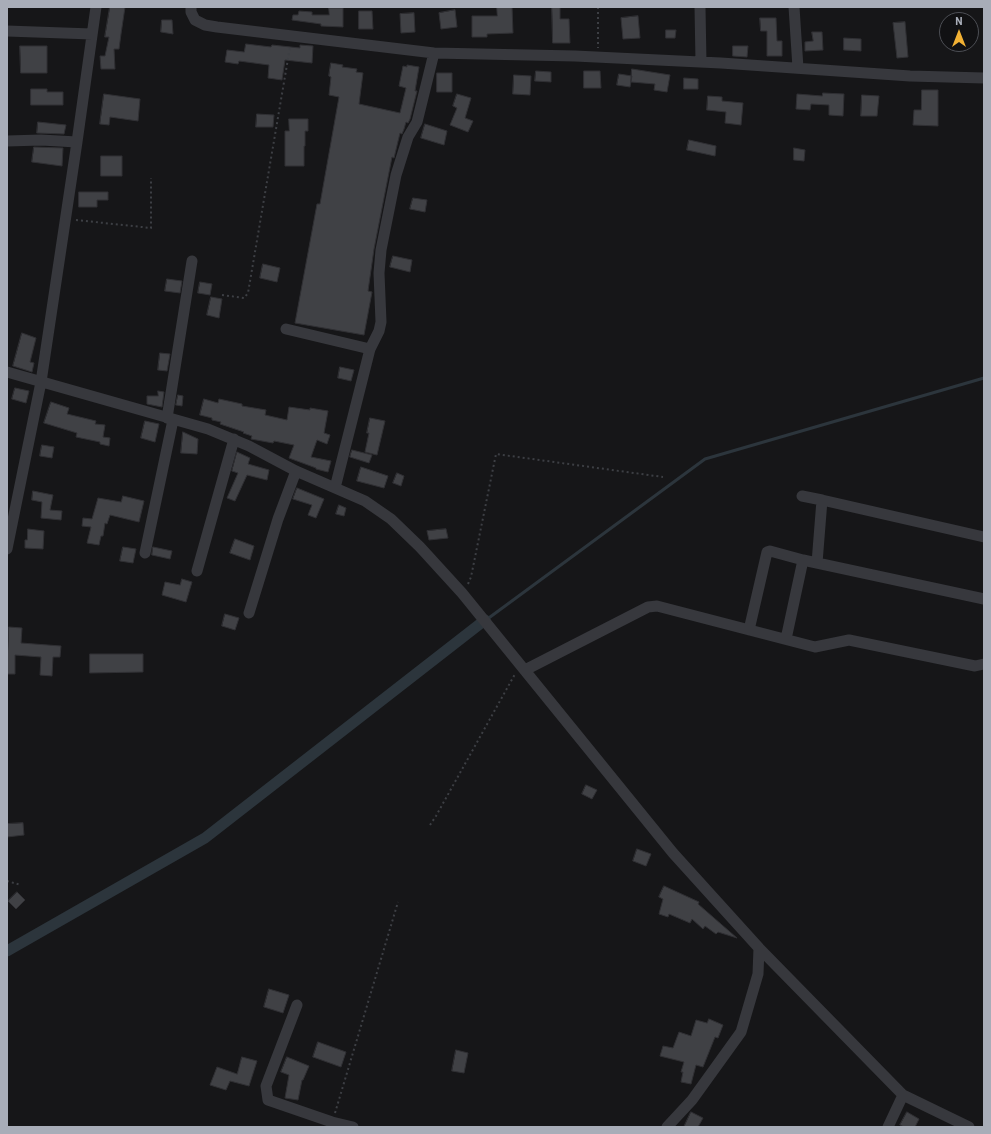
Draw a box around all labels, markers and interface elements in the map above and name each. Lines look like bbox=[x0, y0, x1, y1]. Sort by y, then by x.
north arrow bbox=[939, 12, 979, 52]
text: N bbox=[955, 14, 963, 27]

